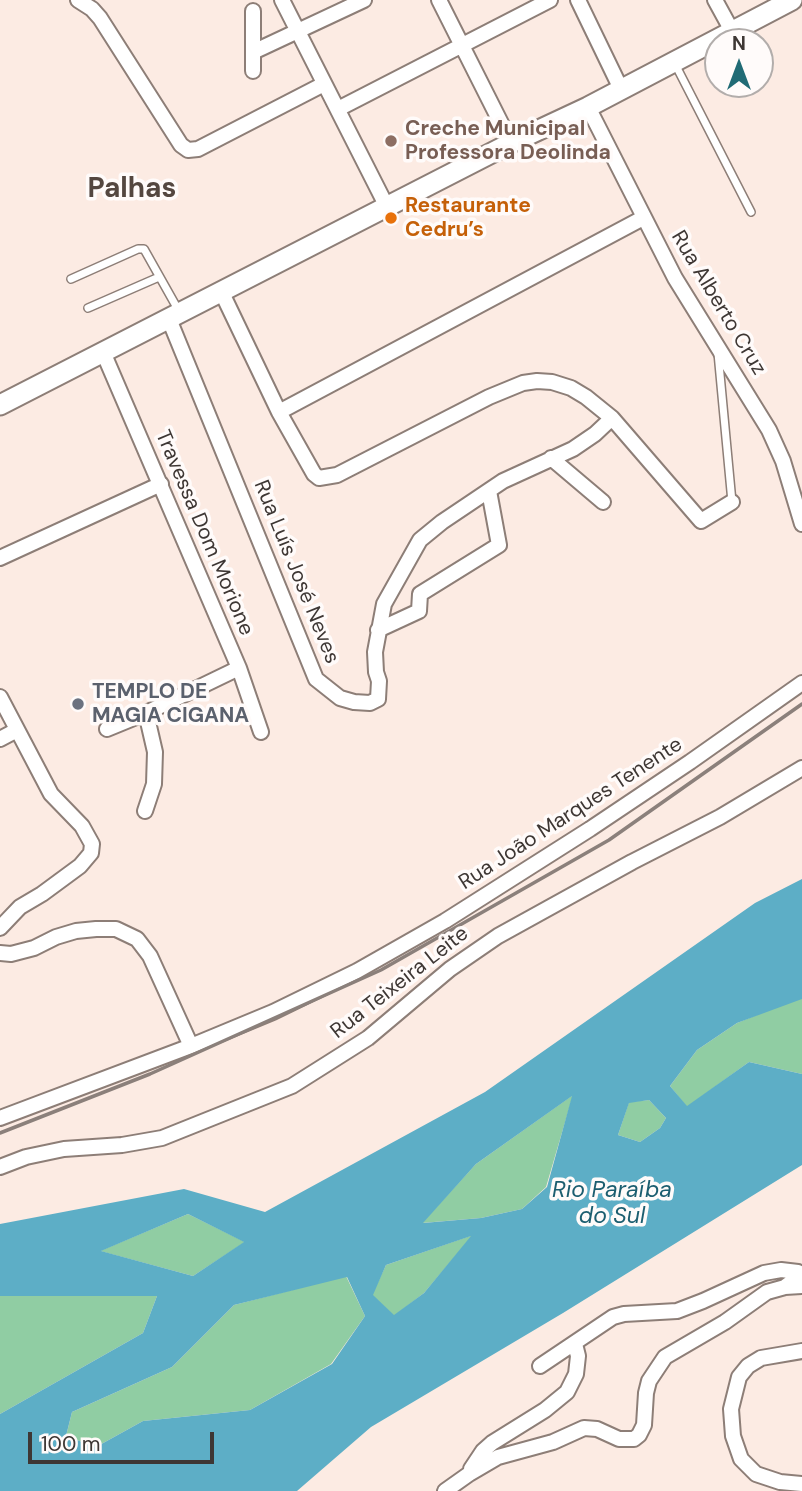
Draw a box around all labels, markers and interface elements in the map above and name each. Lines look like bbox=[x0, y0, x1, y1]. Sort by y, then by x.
north arrow bbox=[704, 28, 774, 98]
text: N bbox=[732, 31, 746, 56]
place label: Creche Municipal Professora Deolinda bbox=[405, 116, 611, 166]
marker: Creche Municipal Professora Deolinda bbox=[383, 133, 399, 149]
district label: Palhas bbox=[88, 173, 176, 207]
place label: Restaurante Cedru’s bbox=[405, 193, 531, 243]
marker: Restaurante Cedru’s bbox=[383, 210, 399, 226]
street label: Rua Alberto Cruz bbox=[665, 226, 771, 380]
street label: Travessa Dom Morione bbox=[149, 427, 259, 639]
street label: Rua Luís José Neves bbox=[248, 477, 344, 667]
place label: TEMPLO DE MAGIA CIGANA bbox=[92, 679, 249, 729]
marker: TEMPLO DE MAGIA CIGANA bbox=[70, 696, 86, 712]
street label: Rua João Marques Tenente bbox=[455, 732, 687, 896]
street label: Rua Teixeira Leite bbox=[326, 921, 474, 1045]
water label: Rio Paraíba do Sul bbox=[552, 1177, 672, 1231]
scale bar bbox=[32, 1418, 217, 1462]
text: 100 m bbox=[41, 1430, 101, 1458]

